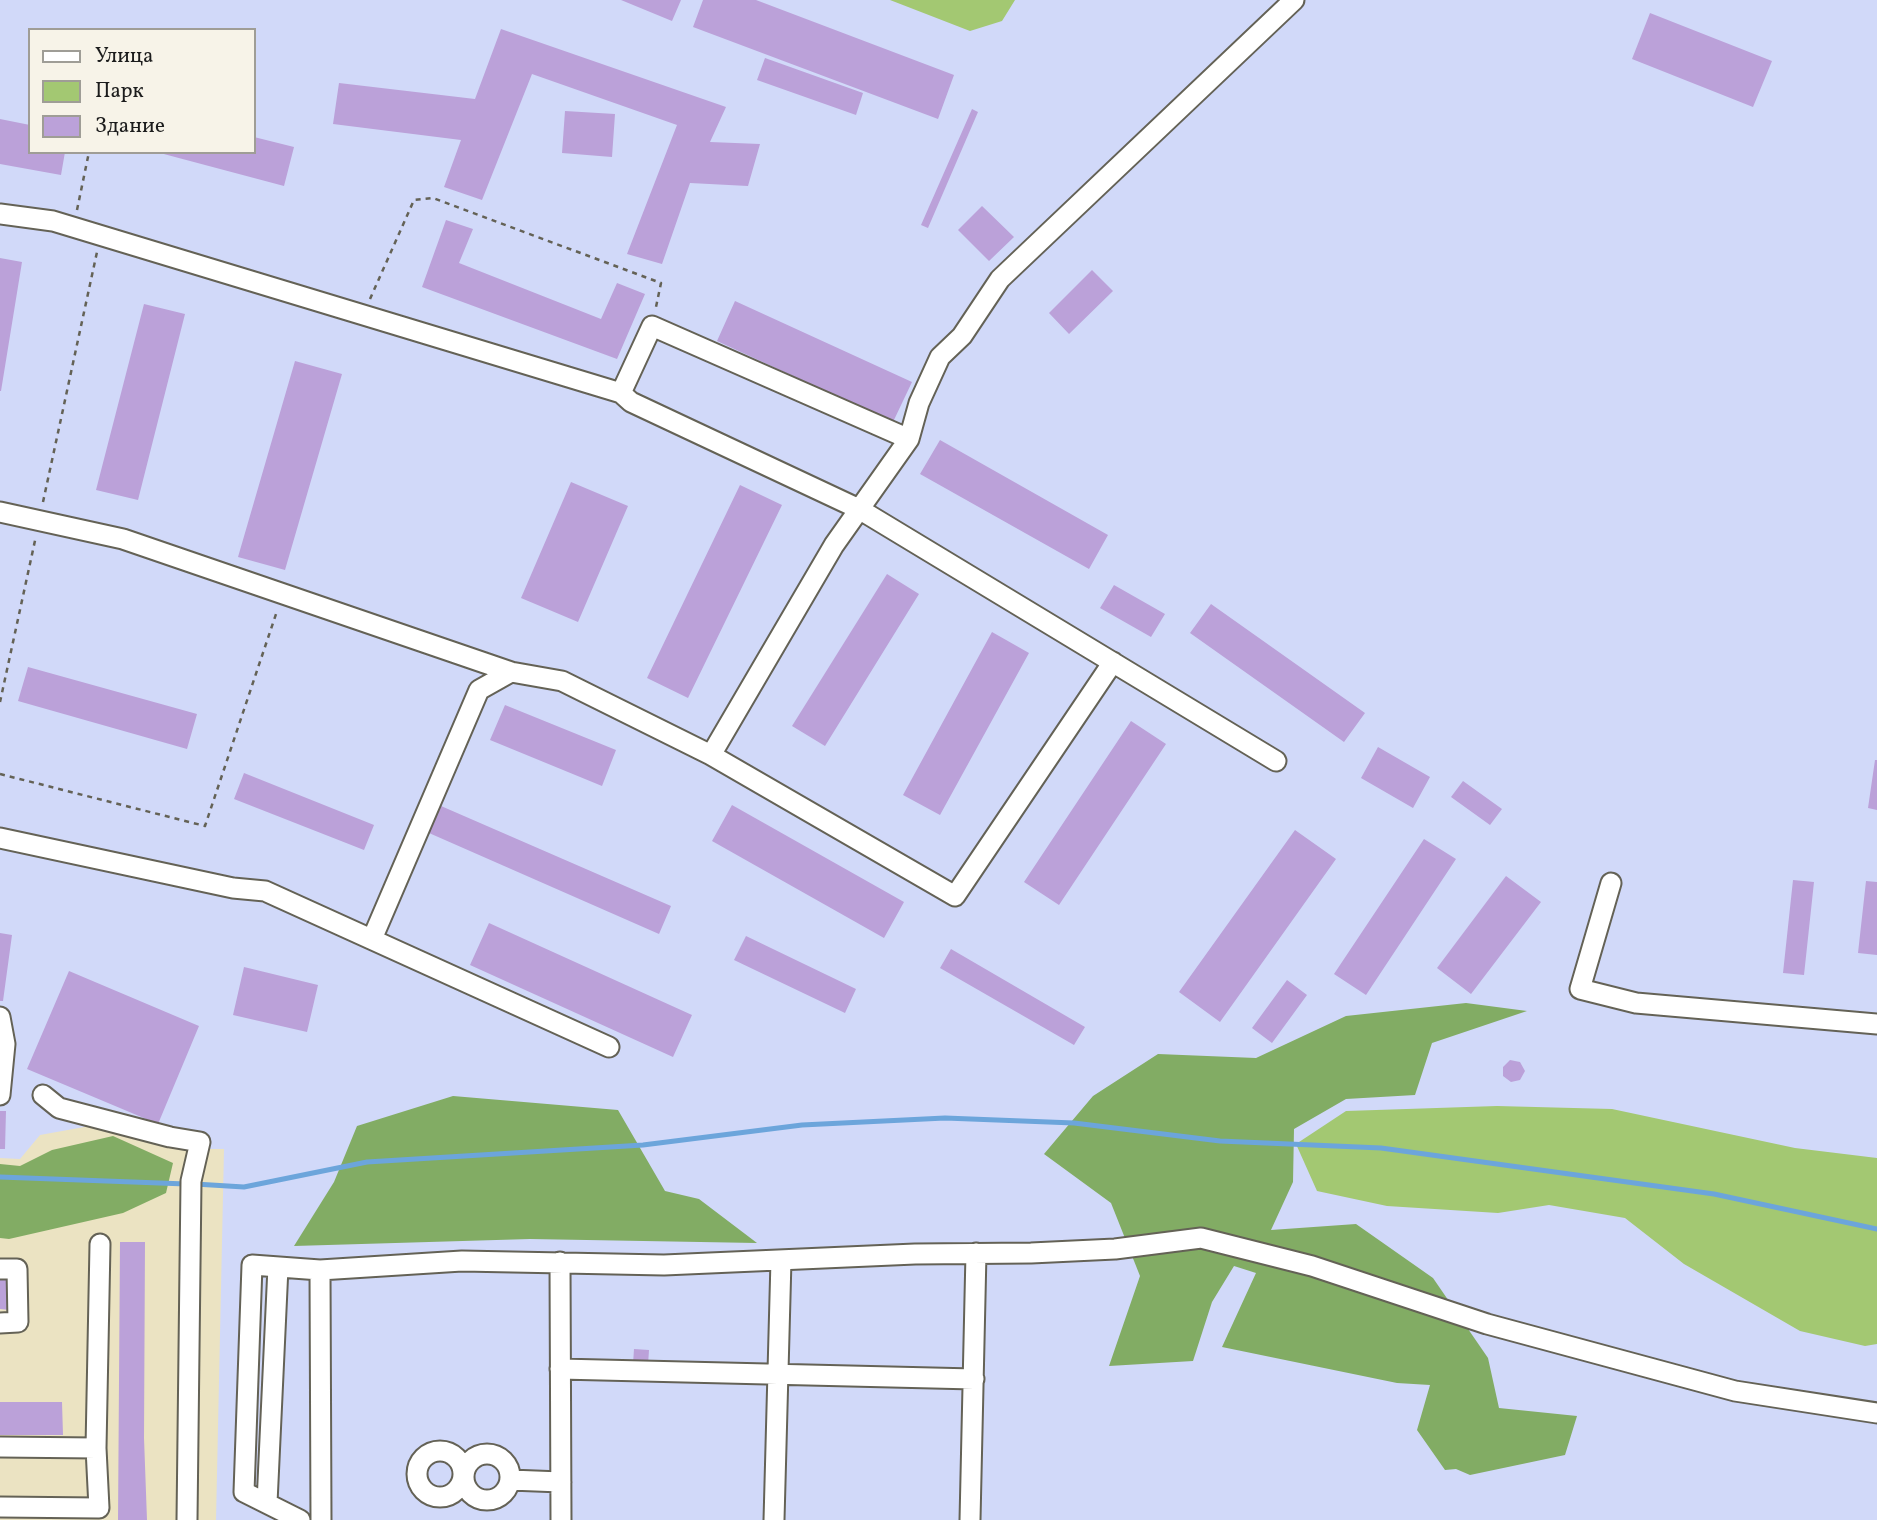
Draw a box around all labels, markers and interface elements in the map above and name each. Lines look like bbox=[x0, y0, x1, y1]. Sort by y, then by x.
legend bbox=[28, 28, 256, 154]
text: Улица bbox=[95, 42, 153, 71]
text: Парк bbox=[95, 77, 144, 106]
text: Здание bbox=[95, 112, 165, 141]

